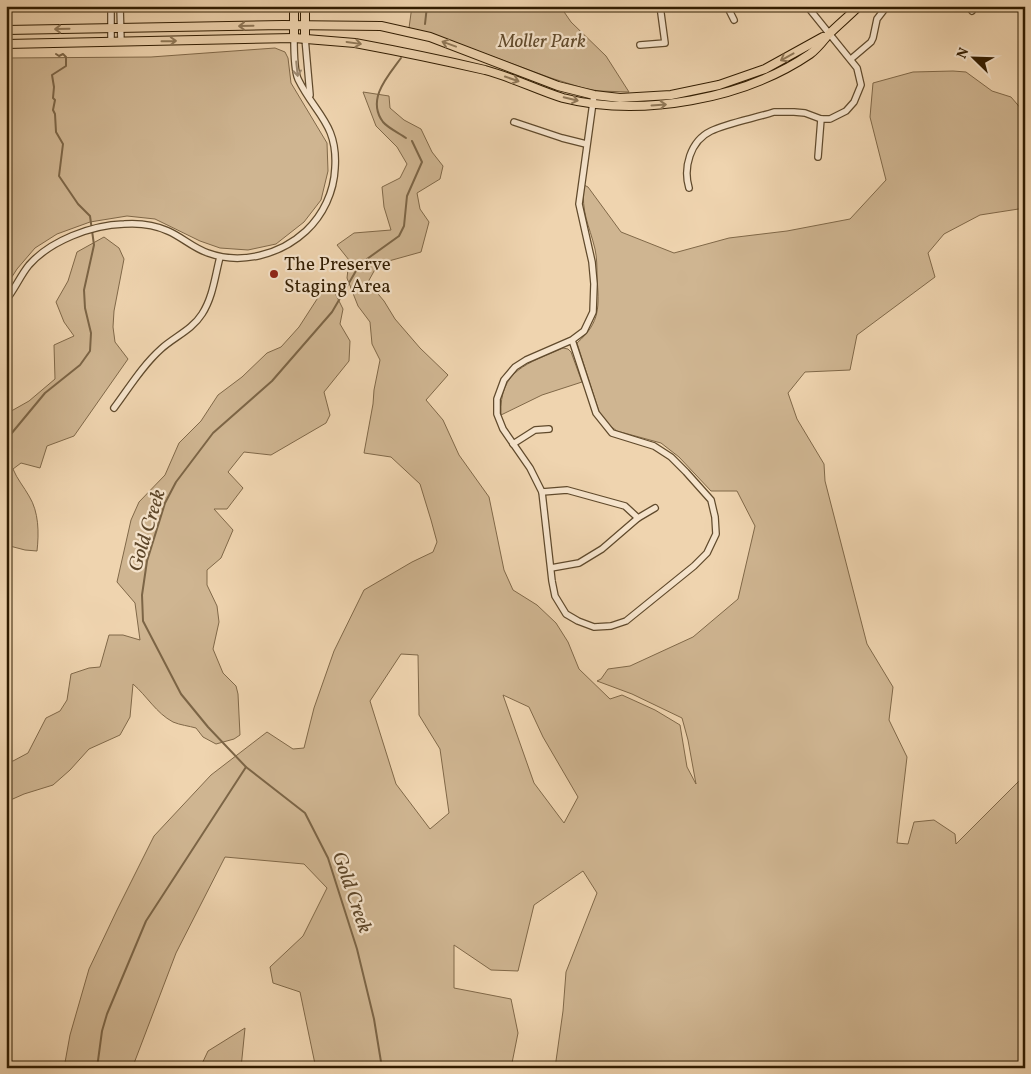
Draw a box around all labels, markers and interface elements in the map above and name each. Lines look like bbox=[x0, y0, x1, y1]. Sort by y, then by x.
one-way arrow bbox=[238, 21, 254, 31]
one-way arrow bbox=[54, 24, 70, 34]
park label: Moller Park bbox=[497, 29, 586, 55]
north arrow bbox=[948, 32, 998, 82]
one-way arrow bbox=[161, 37, 177, 46]
one-way arrow bbox=[345, 38, 361, 48]
one-way arrow bbox=[442, 39, 457, 48]
text: N bbox=[953, 45, 974, 62]
one-way arrow bbox=[779, 52, 794, 62]
one-way arrow bbox=[292, 61, 302, 77]
one-way arrow bbox=[504, 75, 519, 84]
one-way arrow bbox=[562, 95, 578, 104]
one-way arrow bbox=[651, 100, 667, 109]
place label: The Preserve Staging Area bbox=[284, 252, 391, 300]
marker: The Preserve Staging Area bbox=[268, 268, 280, 280]
water label: Gold Creek bbox=[122, 486, 174, 575]
water label: Gold Creek bbox=[324, 848, 378, 937]

